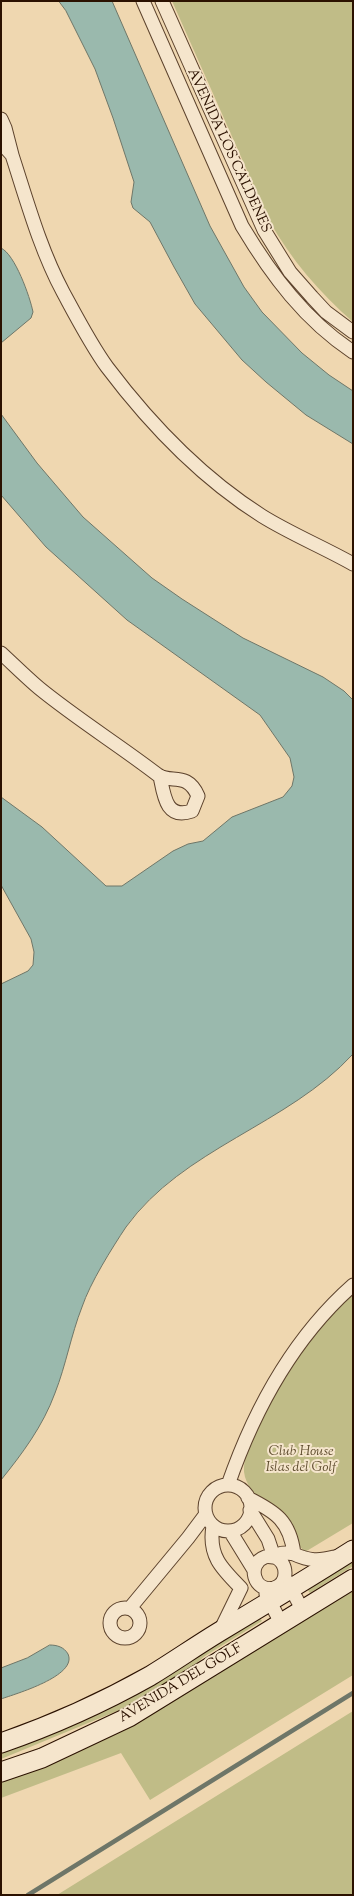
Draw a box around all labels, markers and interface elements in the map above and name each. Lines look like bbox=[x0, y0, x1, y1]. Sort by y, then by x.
street label: AVENIDA LOS CALDENES bbox=[182, 66, 274, 236]
park label: Club House Islas del Golf bbox=[266, 1445, 336, 1478]
street label: AVENIDA DEL GOLF bbox=[117, 1641, 245, 1727]

